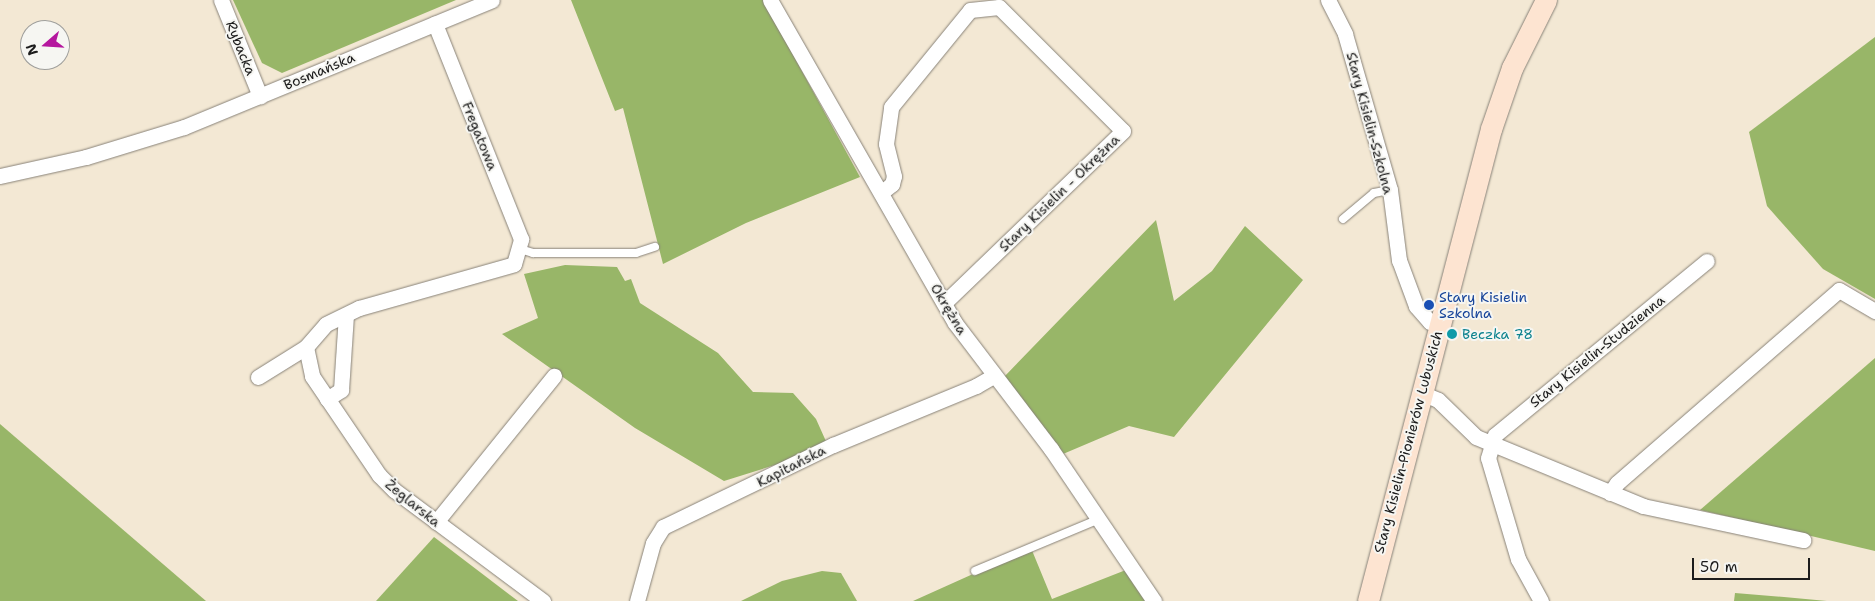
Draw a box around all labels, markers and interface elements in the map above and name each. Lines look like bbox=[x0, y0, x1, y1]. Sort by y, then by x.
street label: Rybacka bbox=[222, 18, 260, 78]
north arrow bbox=[20, 20, 70, 70]
text: N bbox=[21, 41, 42, 58]
street label: Bosmańska bbox=[281, 49, 357, 93]
street label: Stary Kisielin-Szkolna bbox=[1343, 50, 1397, 196]
street label: Fregatowa bbox=[459, 99, 501, 173]
street label: Stary Kisielin - Okrężna bbox=[995, 131, 1123, 255]
street label: Okrężna bbox=[927, 280, 971, 338]
place label: Stary Kisielin Szkolna bbox=[1439, 289, 1527, 322]
street label: Stary Kisielin-Studzienna bbox=[1526, 291, 1668, 411]
marker: Stary Kisielin Szkolna bbox=[1423, 299, 1435, 311]
place label: Beczka 78 bbox=[1462, 326, 1533, 342]
marker: Beczka 78 bbox=[1446, 328, 1458, 340]
street label: Stary Kisielin-Pionierów Lubuskich bbox=[1370, 329, 1446, 555]
street label: Kapitańska bbox=[754, 442, 828, 490]
street label: Żeglarska bbox=[382, 476, 444, 530]
scale bar bbox=[1695, 548, 1812, 580]
text: 50 m bbox=[1700, 557, 1738, 577]

